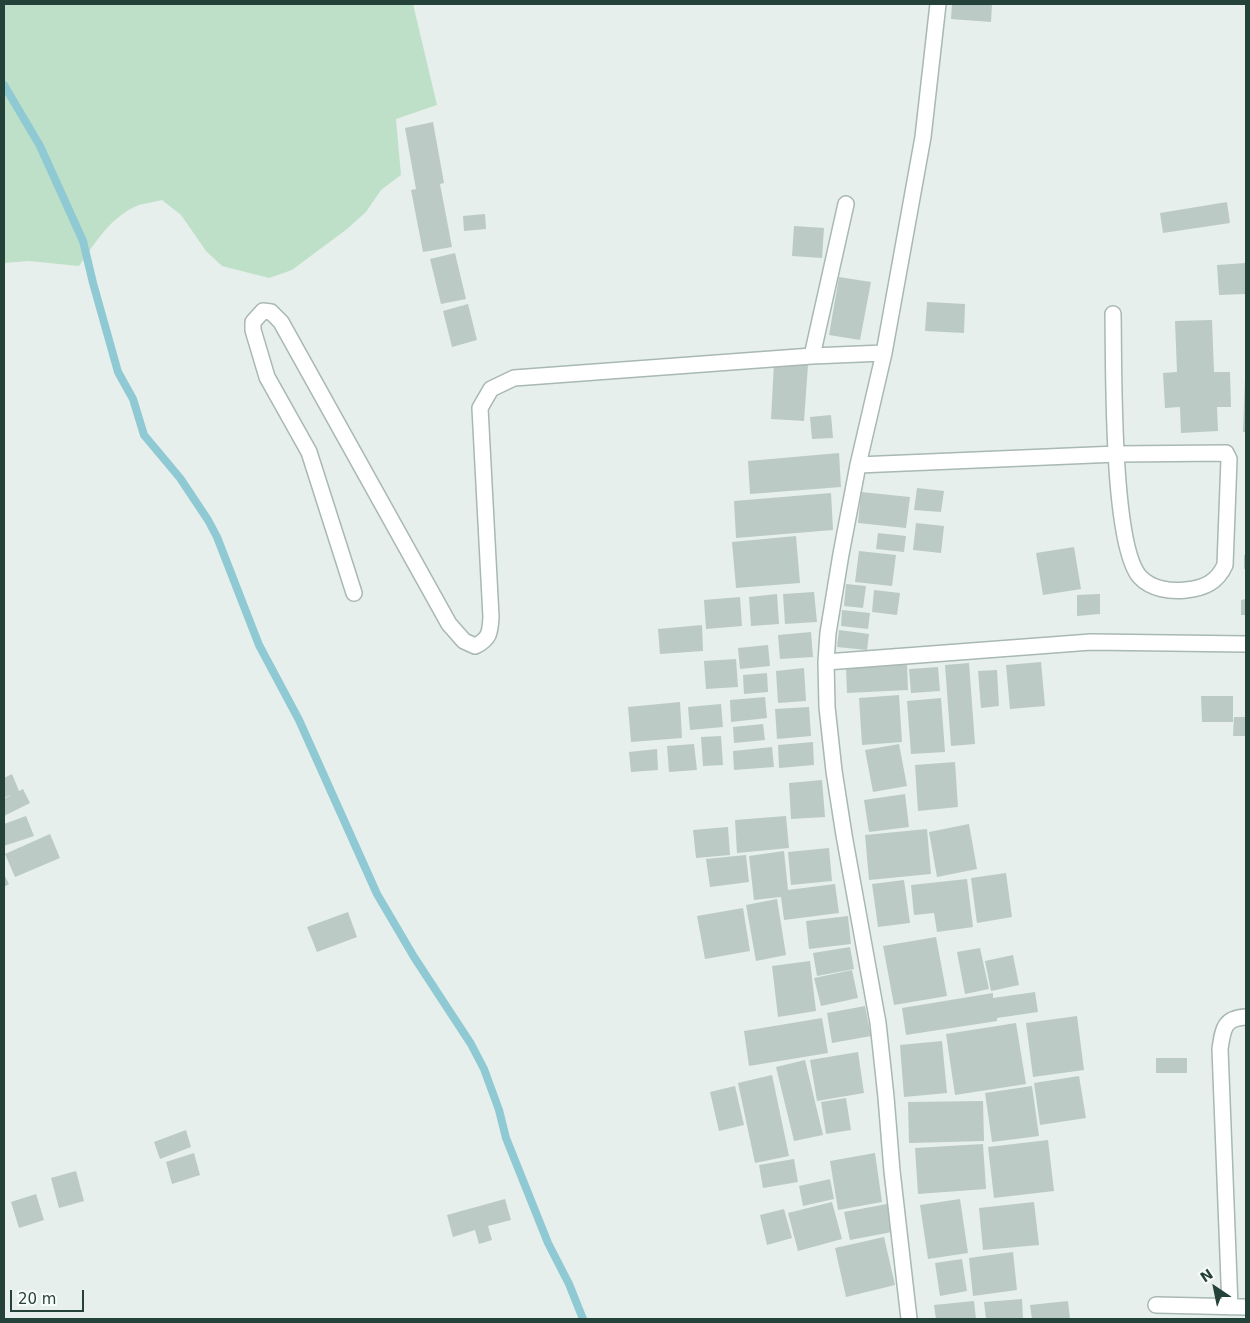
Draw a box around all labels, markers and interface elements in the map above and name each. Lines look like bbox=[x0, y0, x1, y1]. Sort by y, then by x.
north arrow bbox=[1190, 1263, 1240, 1313]
text: N bbox=[1197, 1266, 1216, 1285]
scale bar bbox=[12, 1280, 86, 1312]
text: 20 m bbox=[18, 1290, 56, 1308]

